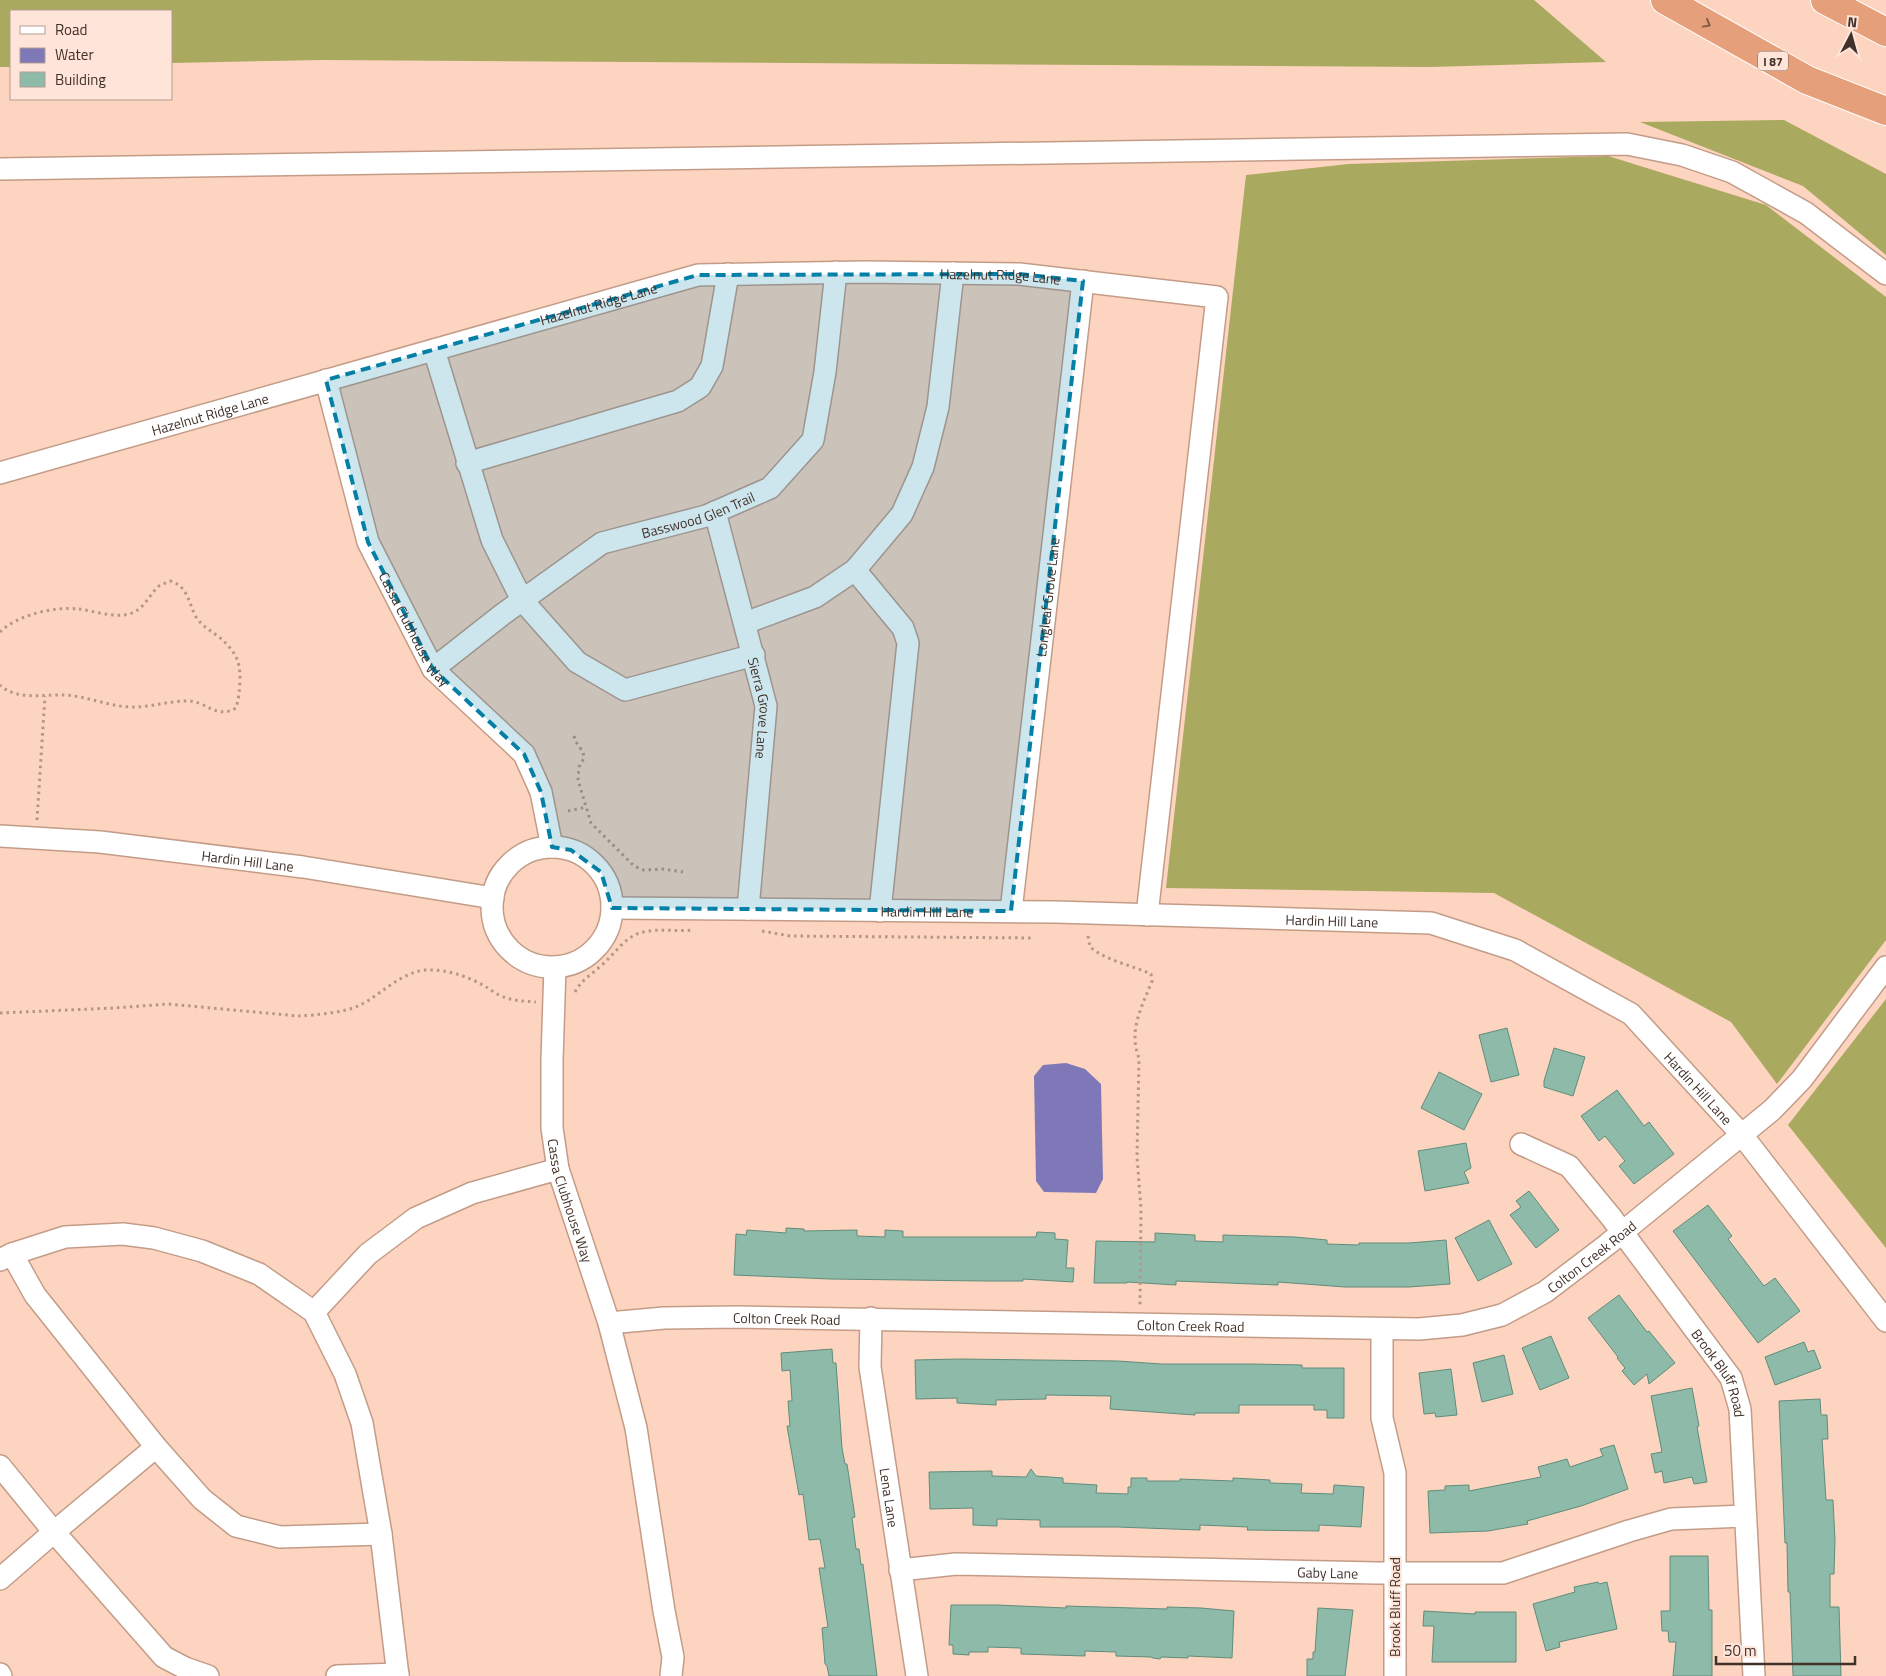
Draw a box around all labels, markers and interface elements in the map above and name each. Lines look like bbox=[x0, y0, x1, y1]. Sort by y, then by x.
legend bbox=[10, 10, 172, 100]
north arrow bbox=[1826, 10, 1876, 60]
text: N bbox=[1846, 11, 1858, 33]
text: Road bbox=[55, 18, 87, 41]
one-way arrow bbox=[1702, 18, 1711, 28]
text: Water bbox=[55, 43, 94, 66]
road number: I 87 bbox=[1758, 51, 1788, 70]
text: Building bbox=[55, 68, 106, 91]
street label: Hazelnut Ridge Lane bbox=[940, 262, 1062, 289]
street label: Hazelnut Ridge Lane bbox=[537, 277, 659, 330]
street label: Hazelnut Ridge Lane bbox=[149, 387, 271, 440]
street label: Basswood Glen Trail bbox=[639, 486, 758, 543]
street label: Longleaf Grove Lane bbox=[1030, 536, 1064, 658]
street label: Cassa Clubhouse Way bbox=[374, 568, 455, 691]
street label: Sierra Grove Lane bbox=[743, 655, 776, 760]
street label: Hardin Hill Lane bbox=[200, 844, 295, 876]
street label: Hardin Hill Lane bbox=[881, 900, 973, 922]
street label: Hardin Hill Lane bbox=[1285, 908, 1378, 932]
street label: Hardin Hill Lane bbox=[1660, 1047, 1738, 1129]
street label: Cassa Clubhouse Way bbox=[543, 1137, 599, 1265]
street label: Colton Creek Road bbox=[1542, 1215, 1640, 1298]
street label: Colton Creek Road bbox=[733, 1306, 841, 1329]
street label: Colton Creek Road bbox=[1137, 1314, 1245, 1336]
street label: Brook Bluff Road bbox=[1687, 1324, 1751, 1418]
street label: Lena Lane bbox=[875, 1466, 905, 1529]
street label: Brook Bluff Road bbox=[1384, 1557, 1405, 1657]
street label: Gaby Lane bbox=[1297, 1561, 1358, 1583]
scale bar bbox=[1716, 1634, 1855, 1666]
text: 50 m bbox=[1724, 1639, 1757, 1662]

